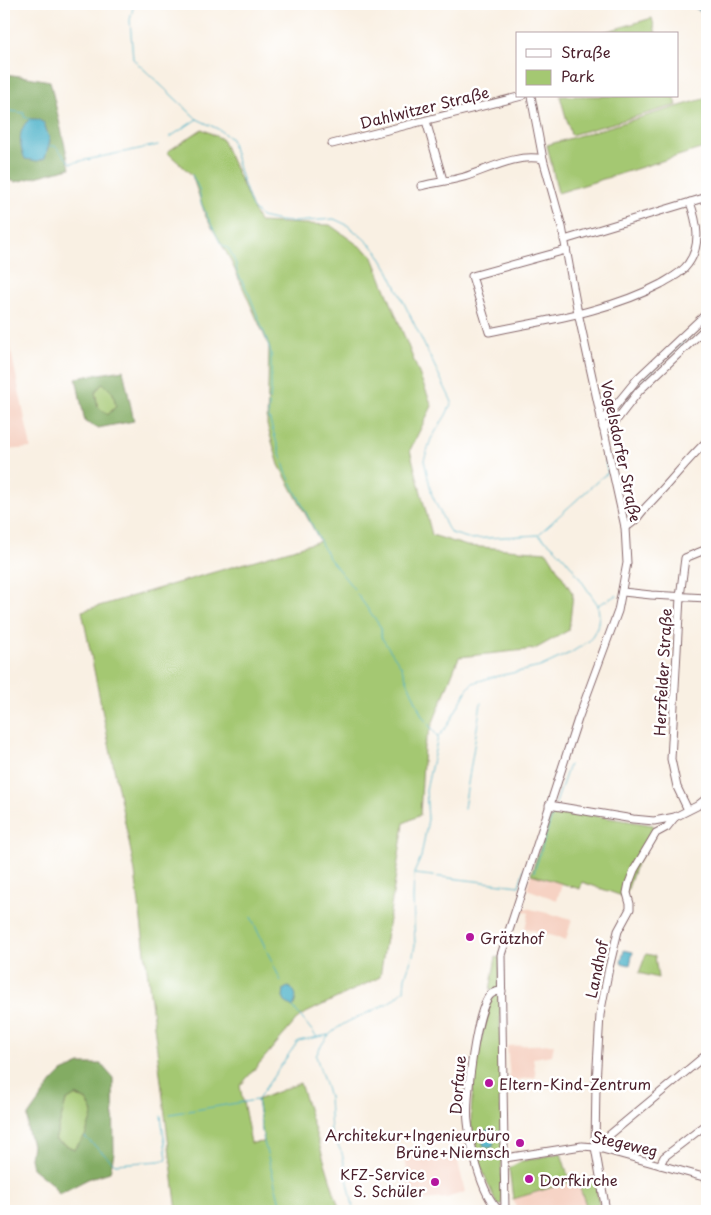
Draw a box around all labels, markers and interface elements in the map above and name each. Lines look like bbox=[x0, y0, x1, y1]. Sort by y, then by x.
legend bbox=[516, 32, 678, 98]
text: Straße bbox=[561, 40, 611, 63]
text: Park bbox=[561, 64, 595, 87]
street label: Dahlwitzer Straße bbox=[357, 80, 491, 134]
street label: Vogelsdorfer Straße bbox=[596, 378, 648, 524]
street label: Herzfelder Straße bbox=[647, 608, 677, 736]
place label: Grätzhof bbox=[480, 926, 545, 949]
marker: Grätzhof bbox=[464, 931, 476, 943]
street label: Landhof bbox=[579, 937, 614, 1000]
street label: Dorfaue bbox=[443, 1054, 471, 1116]
place label: Eltern-Kind-Zentrum bbox=[499, 1072, 651, 1095]
marker: Eltern-Kind-Zentrum bbox=[483, 1077, 495, 1089]
place label: Architekur+Ingenieurbüro Brüne+Niemsch bbox=[325, 1123, 510, 1163]
street label: Stegeweg bbox=[590, 1124, 660, 1162]
marker: Architekur+Ingenieurbüro Brüne+Niemsch bbox=[514, 1137, 526, 1149]
place label: KFZ-Service S. Schüler bbox=[340, 1162, 425, 1202]
place label: Dorfkirche bbox=[539, 1168, 618, 1191]
marker: Dorfkirche bbox=[523, 1173, 535, 1185]
marker: KFZ-Service S. Schüler bbox=[429, 1176, 441, 1188]

